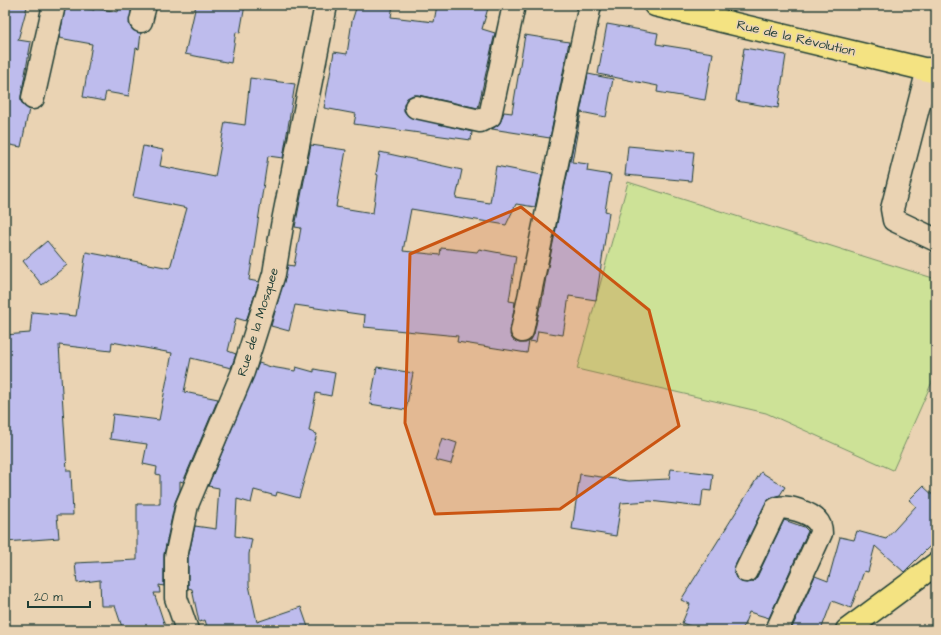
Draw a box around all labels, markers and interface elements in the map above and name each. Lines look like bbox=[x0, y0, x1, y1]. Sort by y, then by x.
street label: Rue de la Révolution bbox=[735, 16, 857, 60]
street label: Rue de la Mosquee bbox=[233, 265, 283, 379]
scale bar bbox=[28, 583, 90, 609]
text: 20 m bbox=[34, 589, 63, 606]

